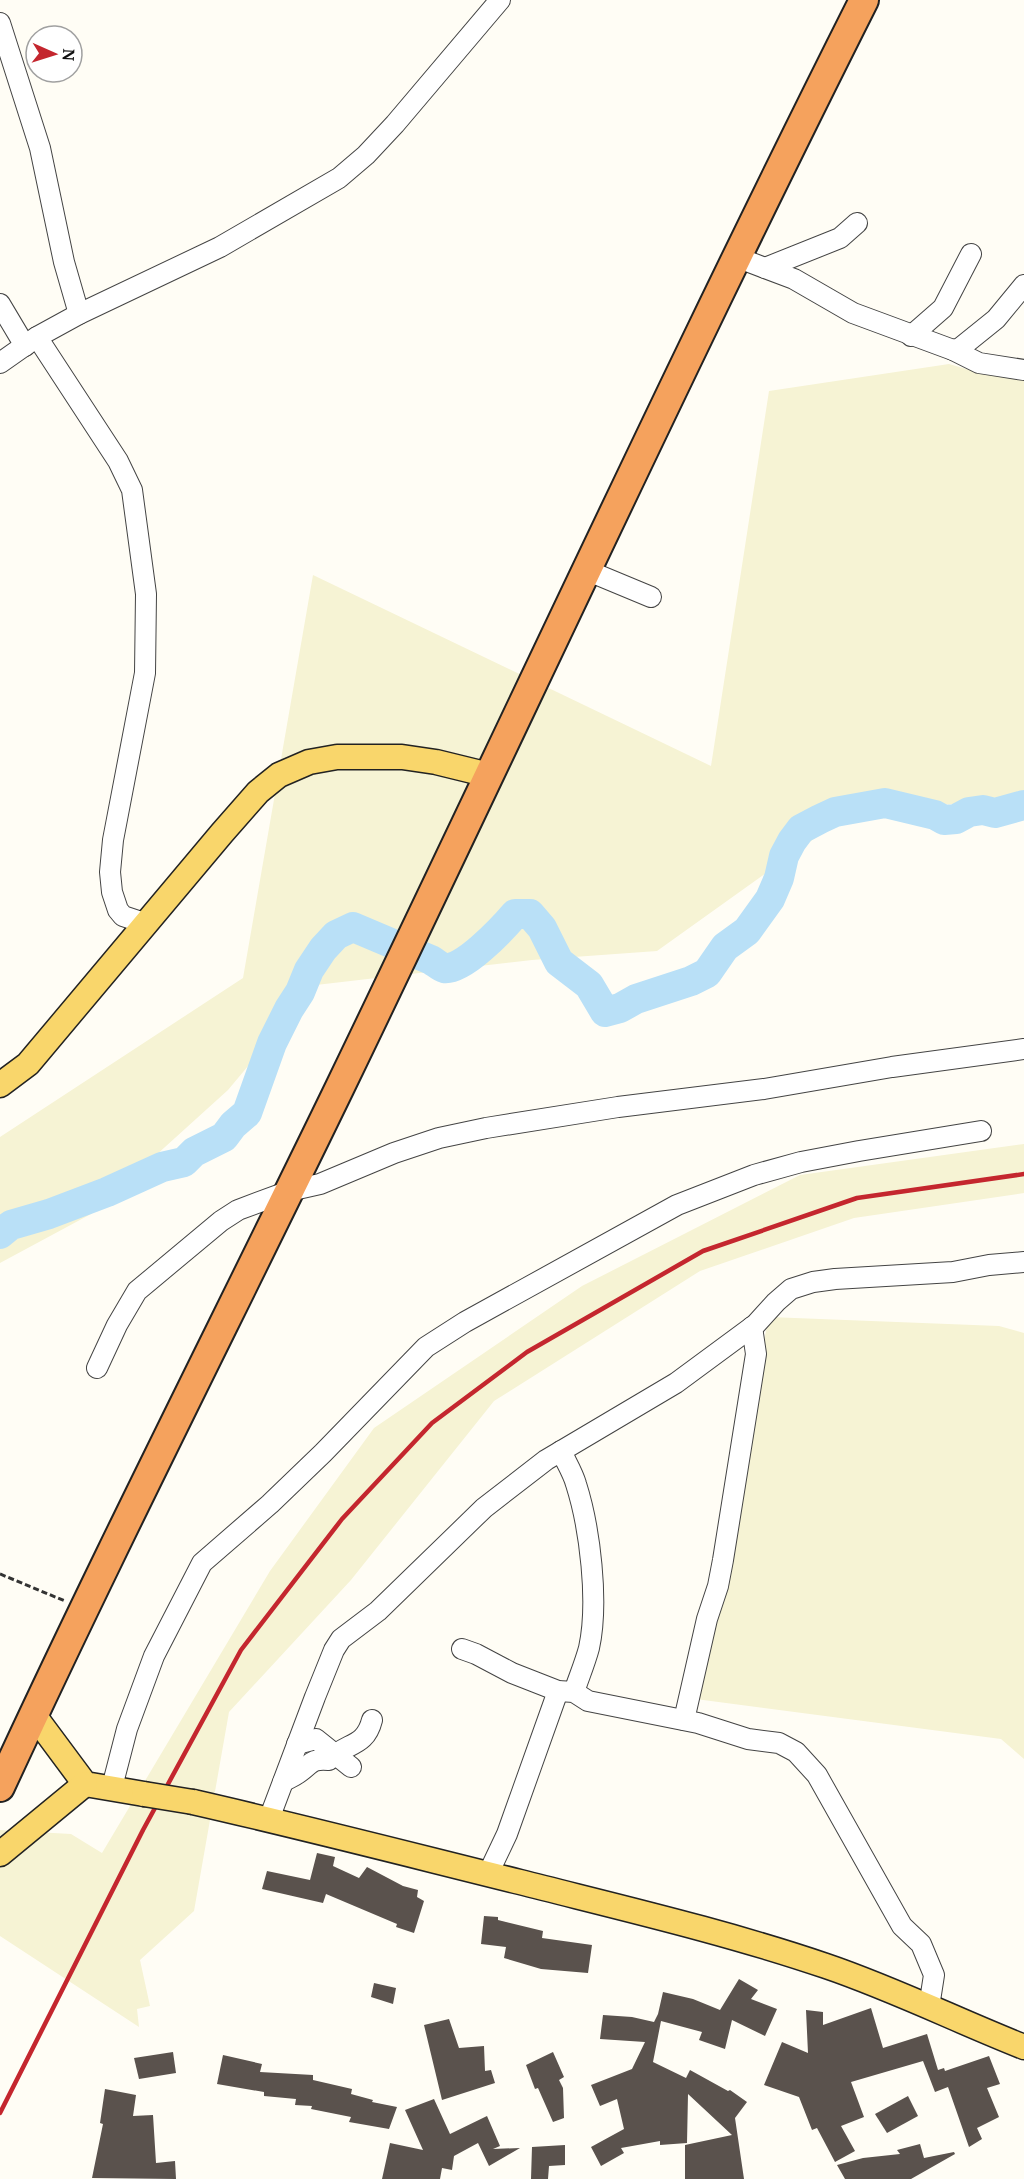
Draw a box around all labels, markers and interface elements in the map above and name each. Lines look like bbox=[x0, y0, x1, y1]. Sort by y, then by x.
north arrow bbox=[24, 24, 84, 84]
text: N bbox=[58, 48, 80, 61]

